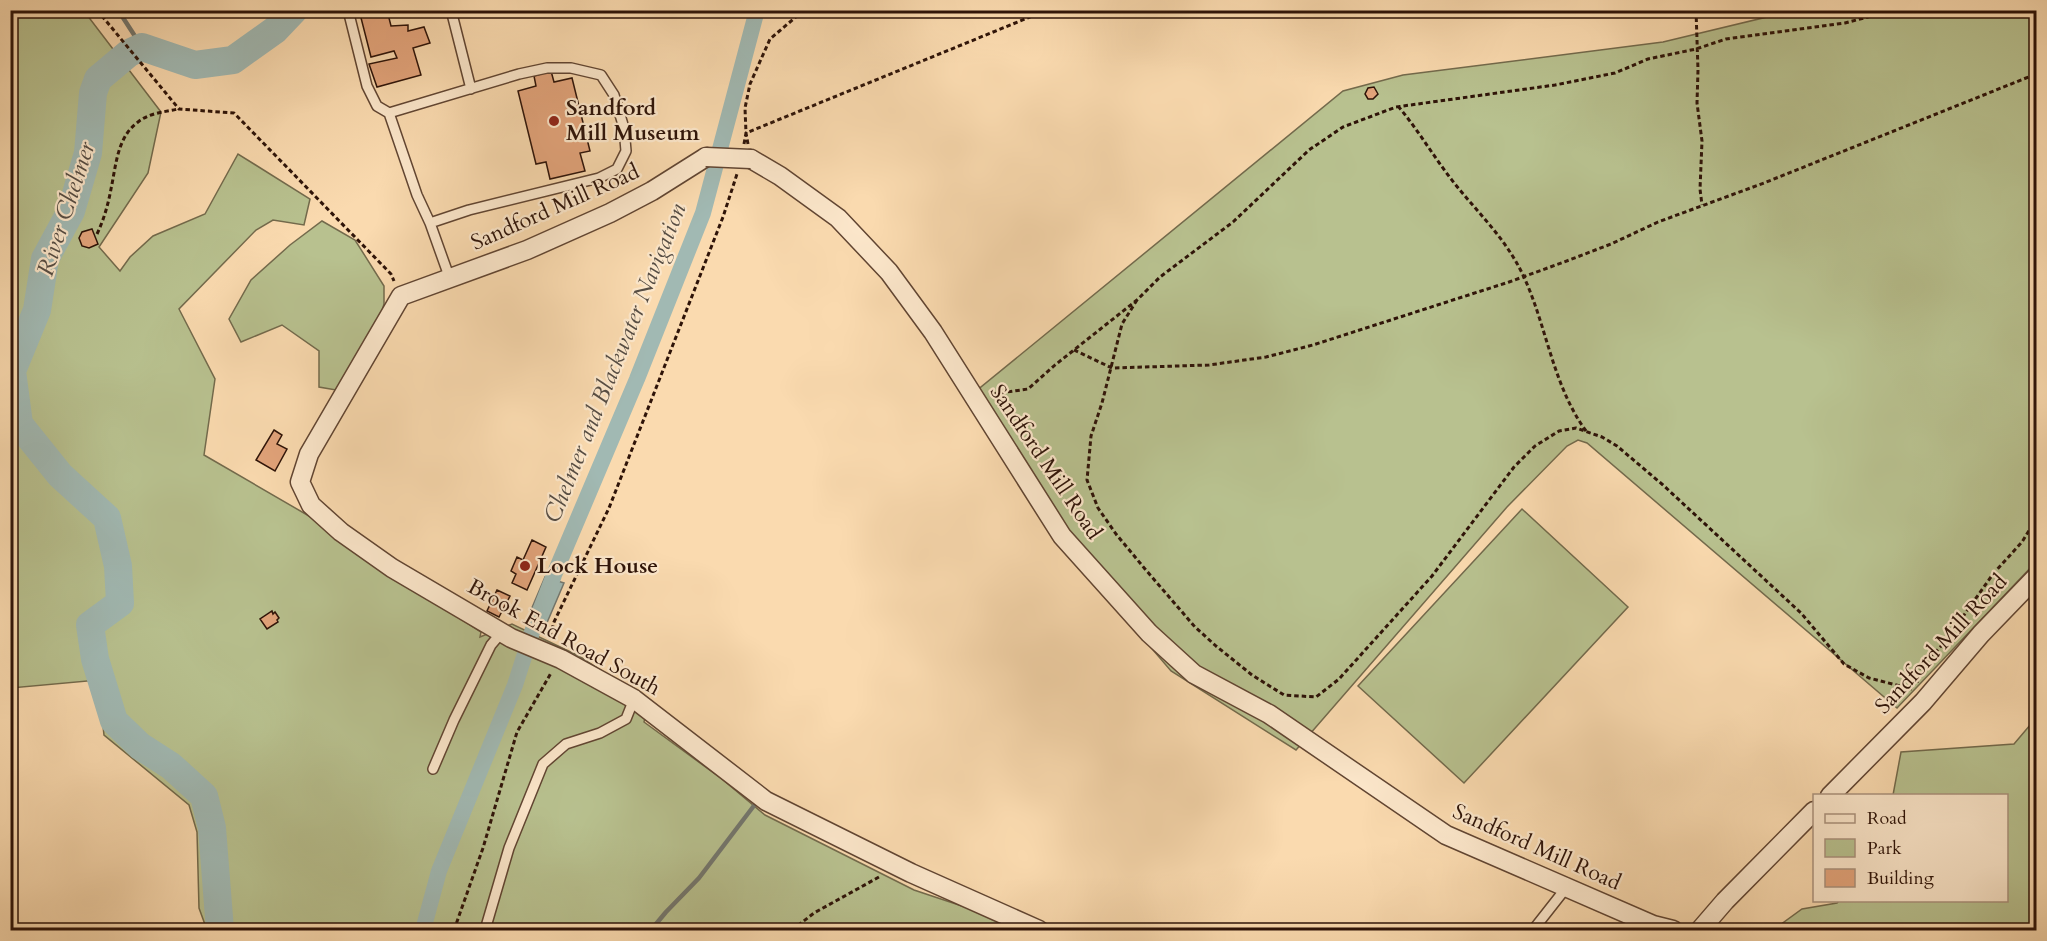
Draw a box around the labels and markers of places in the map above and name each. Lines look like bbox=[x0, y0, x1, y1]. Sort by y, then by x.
place label: Sandford Mill Museum bbox=[566, 93, 700, 148]
marker: Sandford Mill Museum bbox=[547, 114, 561, 128]
place label: Lock House bbox=[537, 551, 658, 581]
marker: Lock House bbox=[518, 559, 532, 573]

